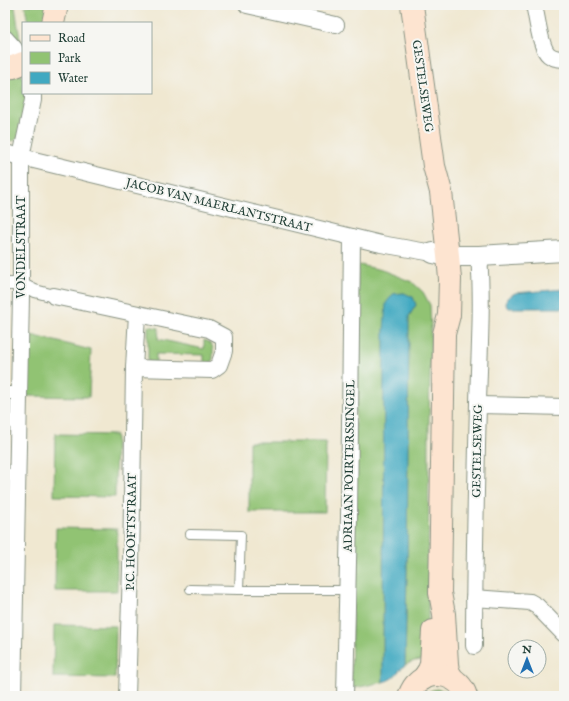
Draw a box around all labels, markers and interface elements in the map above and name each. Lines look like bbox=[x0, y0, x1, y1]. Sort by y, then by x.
legend bbox=[22, 22, 152, 94]
text: Road bbox=[58, 31, 86, 46]
street label: GESTELSEWEG bbox=[409, 39, 436, 134]
text: Park bbox=[58, 51, 81, 66]
text: Water bbox=[58, 71, 89, 86]
street label: JACOB VAN MAERLANTSTRAAT bbox=[122, 175, 314, 237]
street label: VONDELSTRAAT bbox=[14, 195, 29, 299]
street label: ADRIAAN POIRTERSSINGEL bbox=[340, 379, 359, 553]
street label: GESTELSEWEG bbox=[469, 404, 486, 498]
street label: P.C. HOOFTSTRAAT bbox=[123, 473, 140, 591]
north arrow bbox=[507, 639, 547, 679]
text: N bbox=[521, 643, 532, 657]

